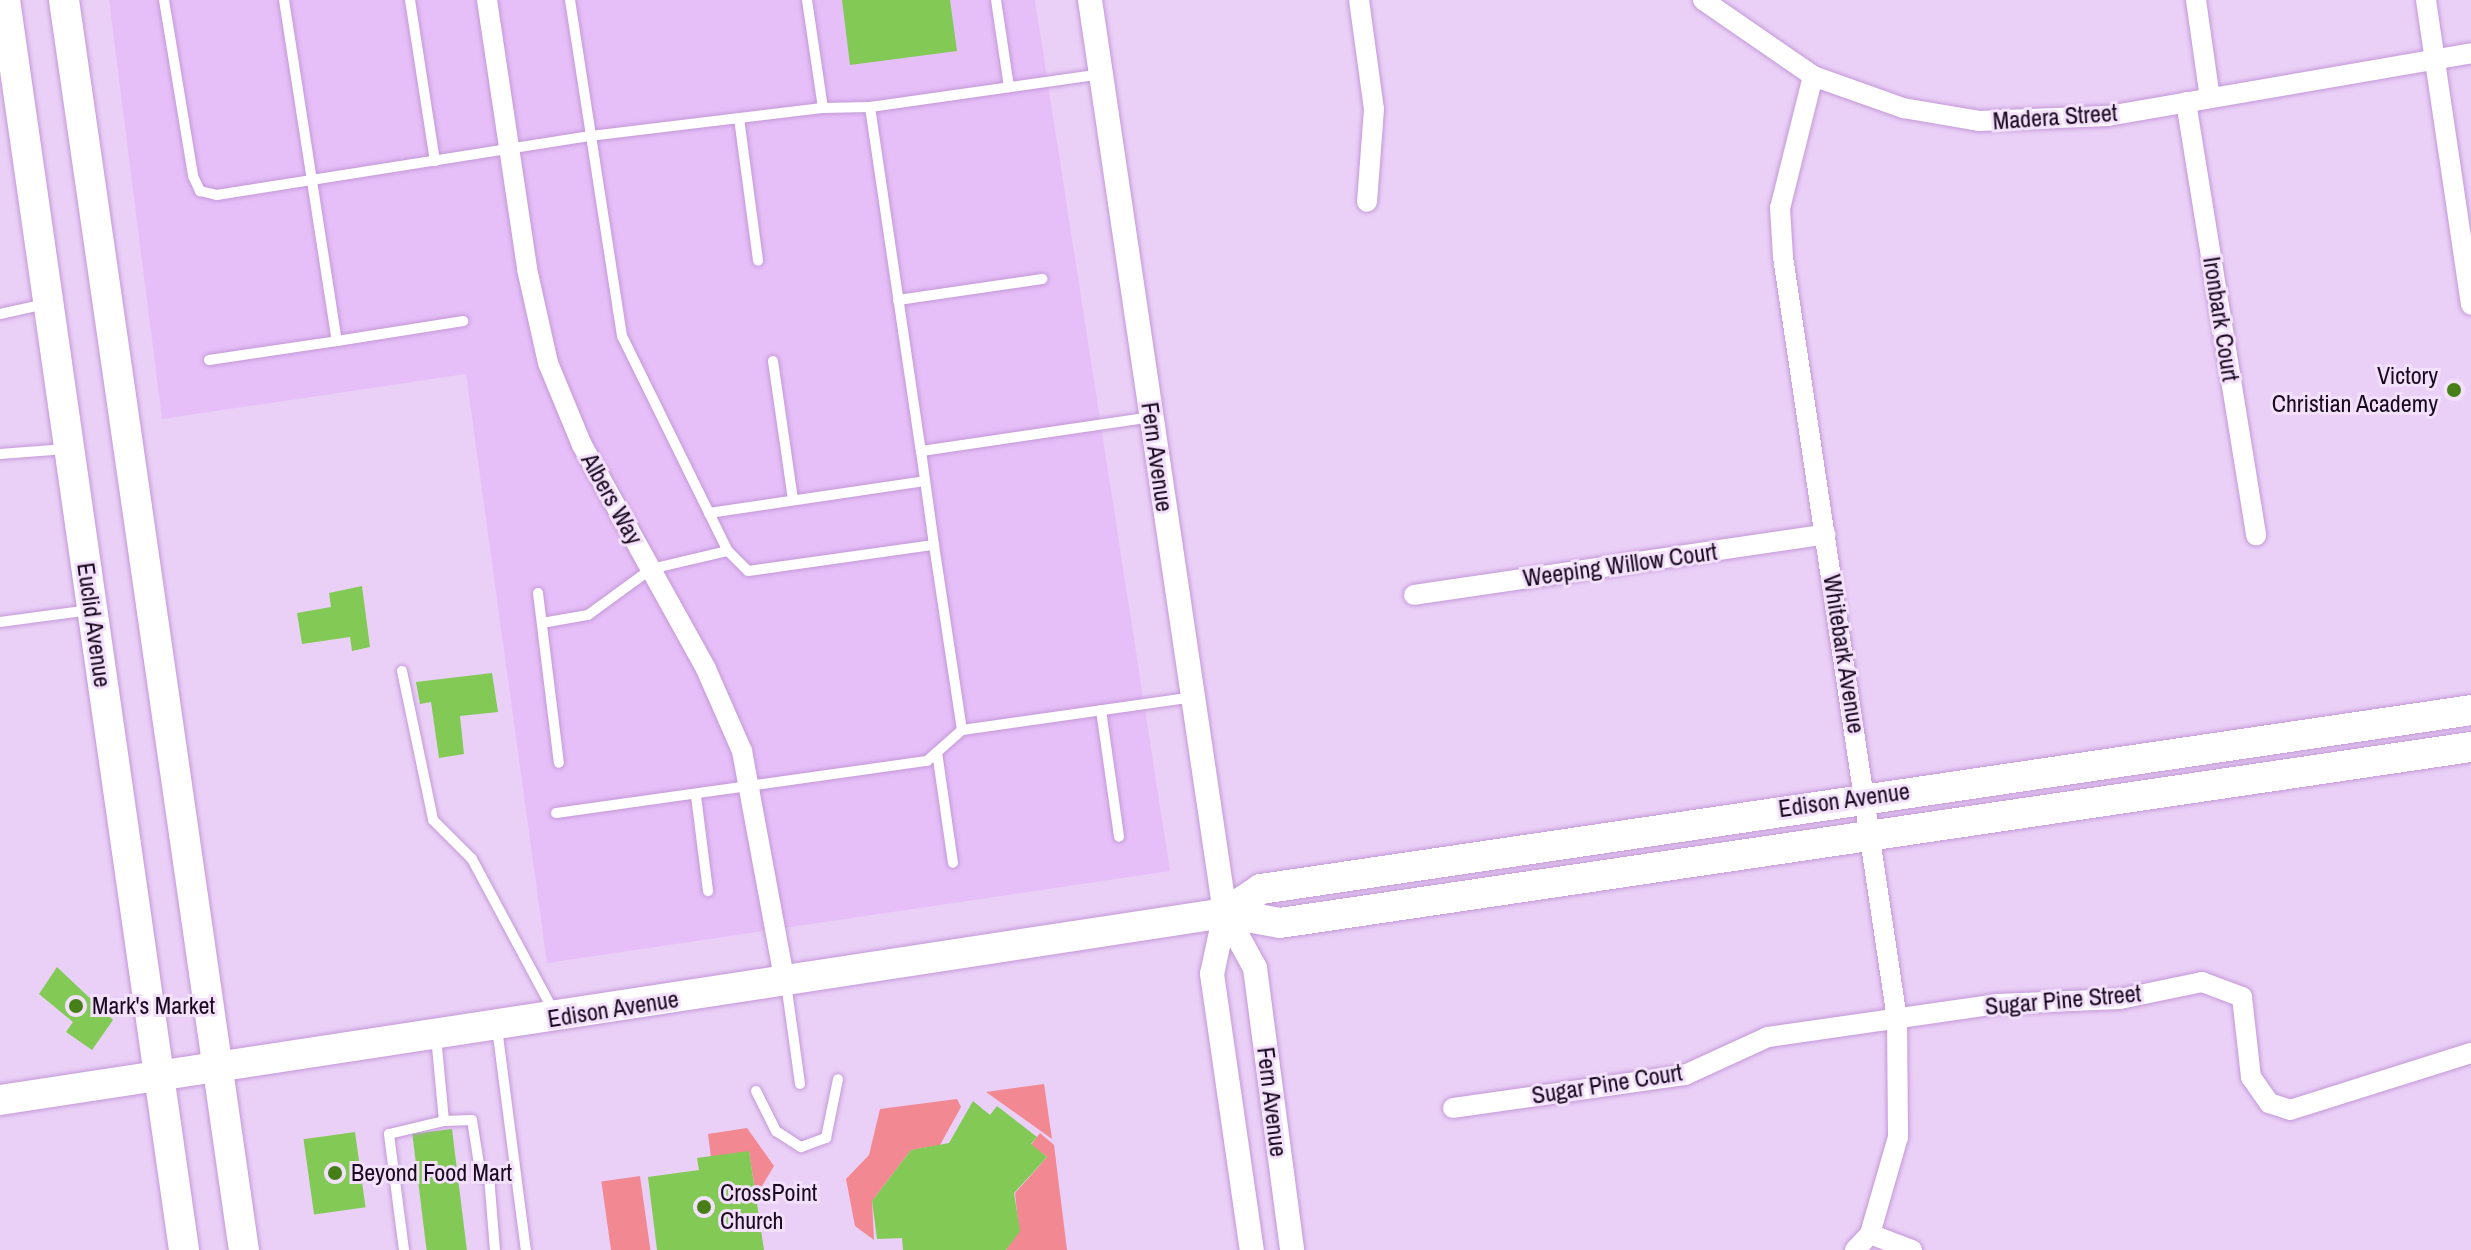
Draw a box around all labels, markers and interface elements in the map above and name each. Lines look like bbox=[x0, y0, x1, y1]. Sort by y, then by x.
street label: Madera Street bbox=[1992, 98, 2118, 136]
street label: Ironbark Court bbox=[2197, 255, 2245, 383]
place label: Victory Christian Academy bbox=[2271, 362, 2438, 418]
marker: Victory Christian Academy bbox=[2445, 381, 2463, 399]
street label: Fern Avenue bbox=[1135, 400, 1179, 514]
street label: Albers Way bbox=[575, 448, 649, 550]
street label: Weeping Willow Court bbox=[1521, 537, 1719, 593]
street label: Euclid Avenue bbox=[71, 560, 117, 690]
street label: Whitebark Avenue bbox=[1817, 572, 1871, 736]
street label: Edison Avenue bbox=[1776, 776, 1912, 824]
street label: Sugar Pine Street bbox=[1984, 979, 2142, 1021]
street label: Edison Avenue bbox=[545, 984, 681, 1034]
place label: Mark's Market bbox=[92, 992, 215, 1020]
marker: Mark's Market bbox=[67, 997, 85, 1015]
street label: Fern Avenue bbox=[1251, 1045, 1293, 1159]
street label: Sugar Pine Court bbox=[1530, 1058, 1684, 1110]
place label: Beyond Food Mart bbox=[351, 1159, 512, 1187]
marker: Beyond Food Mart bbox=[326, 1164, 344, 1182]
place label: CrossPoint Church bbox=[720, 1179, 817, 1235]
marker: CrossPoint Church bbox=[695, 1198, 713, 1216]

